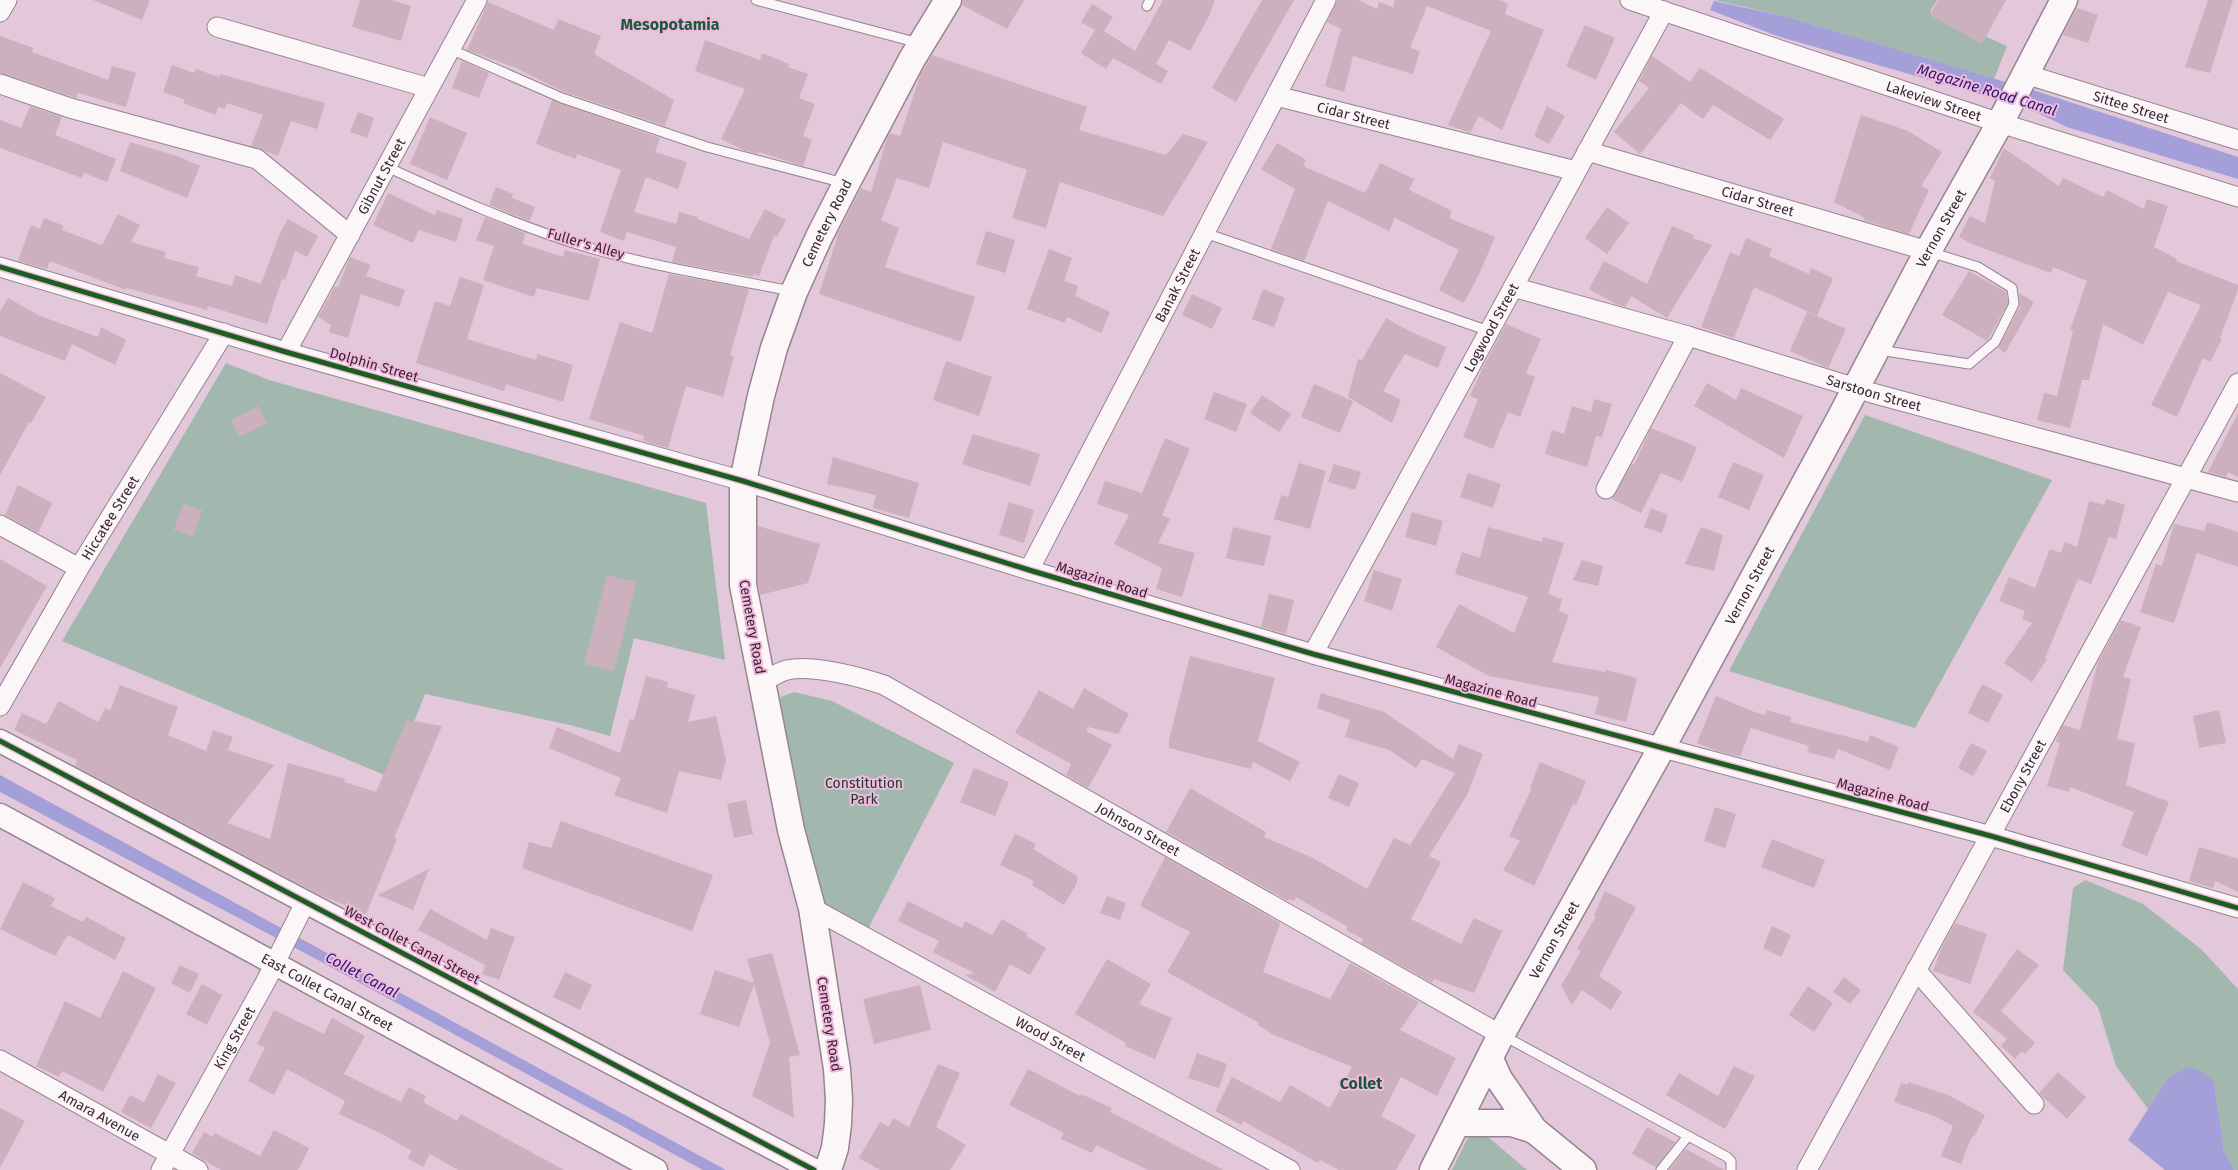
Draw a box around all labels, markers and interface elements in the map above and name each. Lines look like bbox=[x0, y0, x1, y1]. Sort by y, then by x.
district label: Mesopotamia bbox=[621, 15, 720, 34]
water label: Magazine Road Canal bbox=[1915, 60, 2059, 120]
street label: Lakeview Street bbox=[1884, 77, 1984, 125]
street label: Sittee Street bbox=[2091, 87, 2172, 127]
street label: Cidar Street bbox=[1315, 98, 1393, 133]
street label: Gibnut Street bbox=[354, 134, 409, 217]
street label: Cemetery Road bbox=[798, 176, 855, 270]
street label: Cidar Street bbox=[1719, 182, 1797, 220]
street label: Vernon Street bbox=[1912, 185, 1970, 270]
street label: Fuller's Alley bbox=[545, 225, 627, 263]
street label: Banak Street bbox=[1151, 245, 1204, 325]
street label: Logwood Street bbox=[1460, 279, 1523, 375]
street label: Dolphin Street bbox=[328, 344, 421, 386]
street label: Sarstoon Street bbox=[1824, 371, 1924, 415]
street label: Hiccatee Street bbox=[78, 472, 143, 563]
street label: Vernon Street bbox=[1721, 542, 1778, 628]
street label: Magazine Road bbox=[1054, 558, 1150, 602]
street label: Cemetery Road bbox=[735, 578, 769, 676]
street label: Magazine Road bbox=[1443, 671, 1539, 711]
street label: Ebony Street bbox=[1996, 736, 2050, 816]
park label: Constitution Park bbox=[825, 775, 903, 808]
street label: Magazine Road bbox=[1835, 775, 1931, 815]
street label: Johnson Street bbox=[1093, 799, 1184, 860]
street label: Vernon Street bbox=[1526, 897, 1583, 982]
street label: West Collet Canal Street bbox=[341, 902, 483, 988]
water label: Collet Canal bbox=[322, 948, 402, 1002]
street label: East Collet Canal Street bbox=[258, 950, 397, 1035]
street label: Cemetery Road bbox=[813, 975, 845, 1073]
street label: King Street bbox=[210, 1003, 259, 1072]
street label: Wood Street bbox=[1012, 1013, 1090, 1065]
district label: Collet bbox=[1340, 1074, 1383, 1093]
street label: Amara Avenue bbox=[56, 1086, 143, 1145]

